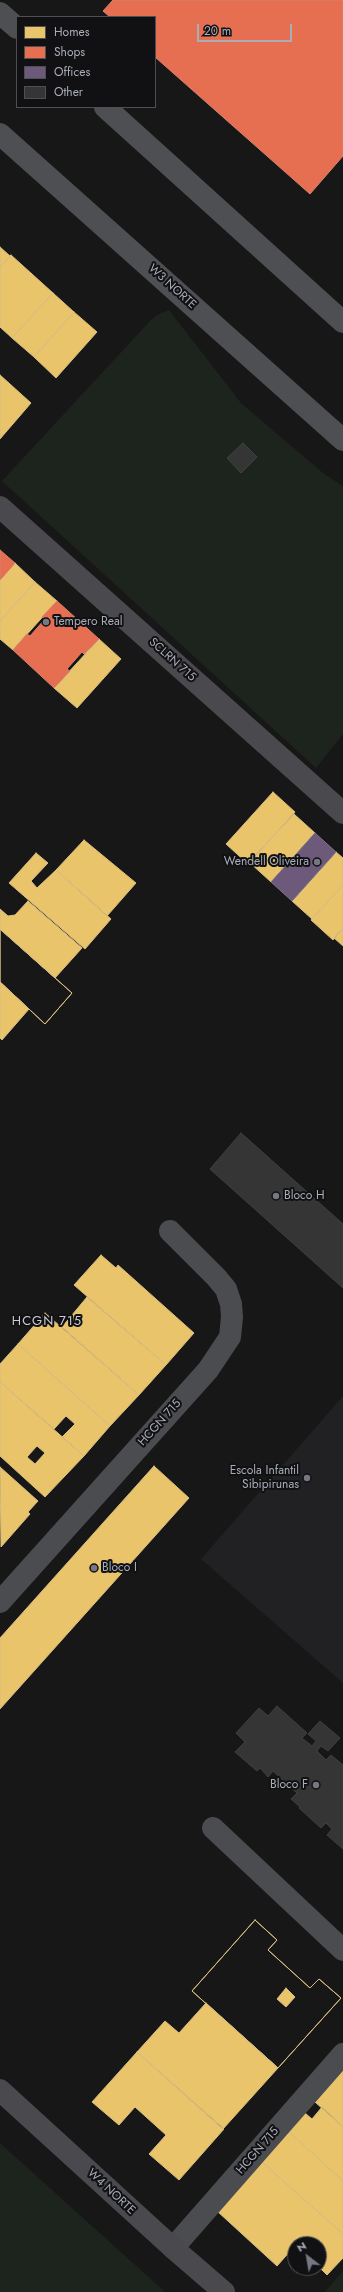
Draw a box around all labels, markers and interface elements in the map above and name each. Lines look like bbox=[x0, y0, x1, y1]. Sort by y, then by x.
legend bbox=[16, 16, 156, 108]
scale bar bbox=[199, 16, 294, 42]
text: 20 m bbox=[204, 22, 231, 40]
text: Homes bbox=[54, 23, 90, 41]
text: Shops bbox=[54, 43, 85, 61]
text: Offices bbox=[54, 63, 90, 81]
text: Other bbox=[54, 83, 83, 101]
street label: W3 NORTE bbox=[145, 262, 199, 312]
place label: Tempero Real bbox=[54, 615, 122, 629]
marker: Tempero Real bbox=[41, 617, 51, 627]
street label: SCLRN 715 bbox=[146, 635, 198, 685]
place label: Wendell Oliveira bbox=[224, 855, 309, 869]
marker: Wendell Oliveira bbox=[312, 857, 322, 867]
place label: Bloco H bbox=[284, 1189, 324, 1203]
marker: Bloco H bbox=[271, 1191, 281, 1201]
district label: HCGN 715 bbox=[12, 1314, 82, 1330]
street label: HCGN 715 bbox=[135, 1397, 185, 1449]
place label: Escola Infantil Sibipirunas bbox=[230, 1464, 299, 1492]
marker: Escola Infantil Sibipirunas bbox=[302, 1473, 312, 1483]
place label: Bloco I bbox=[102, 1561, 137, 1575]
marker: Bloco I bbox=[89, 1563, 99, 1573]
place label: Bloco F bbox=[270, 1778, 308, 1792]
marker: Bloco F bbox=[311, 1780, 321, 1790]
street label: HCGN 715 bbox=[234, 2125, 282, 2177]
street label: W4 NORTE bbox=[84, 2166, 138, 2218]
north arrow bbox=[287, 2236, 327, 2276]
text: N bbox=[293, 2237, 309, 2256]

